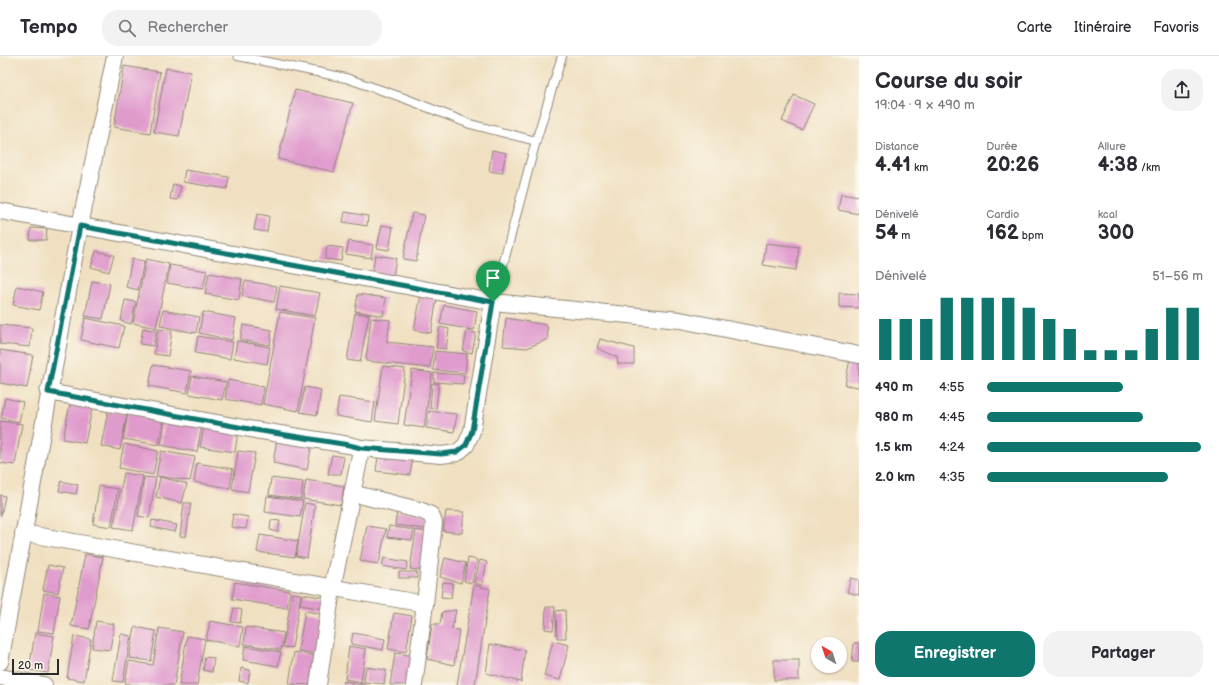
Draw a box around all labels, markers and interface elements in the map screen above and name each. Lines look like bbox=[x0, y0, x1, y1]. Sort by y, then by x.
search box bbox=[102, 10, 382, 46]
text: Tempo bbox=[20, 16, 78, 39]
icon: search bbox=[116, 17, 138, 39]
text: Rechercher bbox=[148, 18, 228, 37]
text: Carte bbox=[1017, 19, 1052, 36]
text: Itinéraire bbox=[1074, 19, 1131, 36]
text: Favoris bbox=[1153, 19, 1199, 36]
text: Course du soir bbox=[875, 68, 1022, 95]
button: share bbox=[1161, 69, 1203, 111]
text: 19:04 · 9 × 490 m bbox=[875, 97, 975, 113]
text: Distance bbox=[875, 140, 919, 153]
text: Durée bbox=[986, 140, 1017, 153]
text: Allure bbox=[1098, 140, 1126, 153]
text: 4.41 bbox=[875, 153, 911, 177]
text: 20:26 bbox=[986, 153, 1039, 177]
text: 4:38 bbox=[1098, 153, 1138, 177]
text: km bbox=[911, 161, 928, 174]
text: /km bbox=[1138, 161, 1160, 174]
text: Dénivelé bbox=[875, 208, 919, 221]
text: Cardio bbox=[986, 208, 1019, 221]
text: kcal bbox=[1098, 208, 1117, 221]
text: 54 bbox=[875, 221, 898, 245]
text: 162 bbox=[986, 221, 1019, 245]
text: 300 bbox=[1098, 221, 1134, 245]
text: m bbox=[898, 229, 910, 242]
text: bpm bbox=[1019, 229, 1044, 242]
pin bbox=[476, 261, 510, 302]
icon: arrive bbox=[482, 267, 504, 289]
text: Dénivelé bbox=[875, 268, 926, 284]
text: 51–56 m bbox=[1152, 268, 1203, 284]
text: 490 m bbox=[875, 379, 913, 395]
text: 4:55 bbox=[939, 379, 964, 395]
text: 980 m bbox=[875, 409, 913, 425]
text: 4:45 bbox=[939, 409, 965, 425]
text: 1.5 km bbox=[875, 439, 912, 455]
text: 4:24 bbox=[939, 439, 965, 455]
text: 2.0 km bbox=[875, 469, 915, 485]
text: 4:35 bbox=[939, 469, 965, 485]
button: Enregistrer bbox=[875, 631, 1035, 677]
button: Partager bbox=[1043, 631, 1203, 677]
north arrow bbox=[811, 637, 847, 673]
map controls bbox=[811, 637, 847, 673]
scale bar bbox=[12, 657, 59, 676]
text: 20 m bbox=[18, 659, 43, 672]

